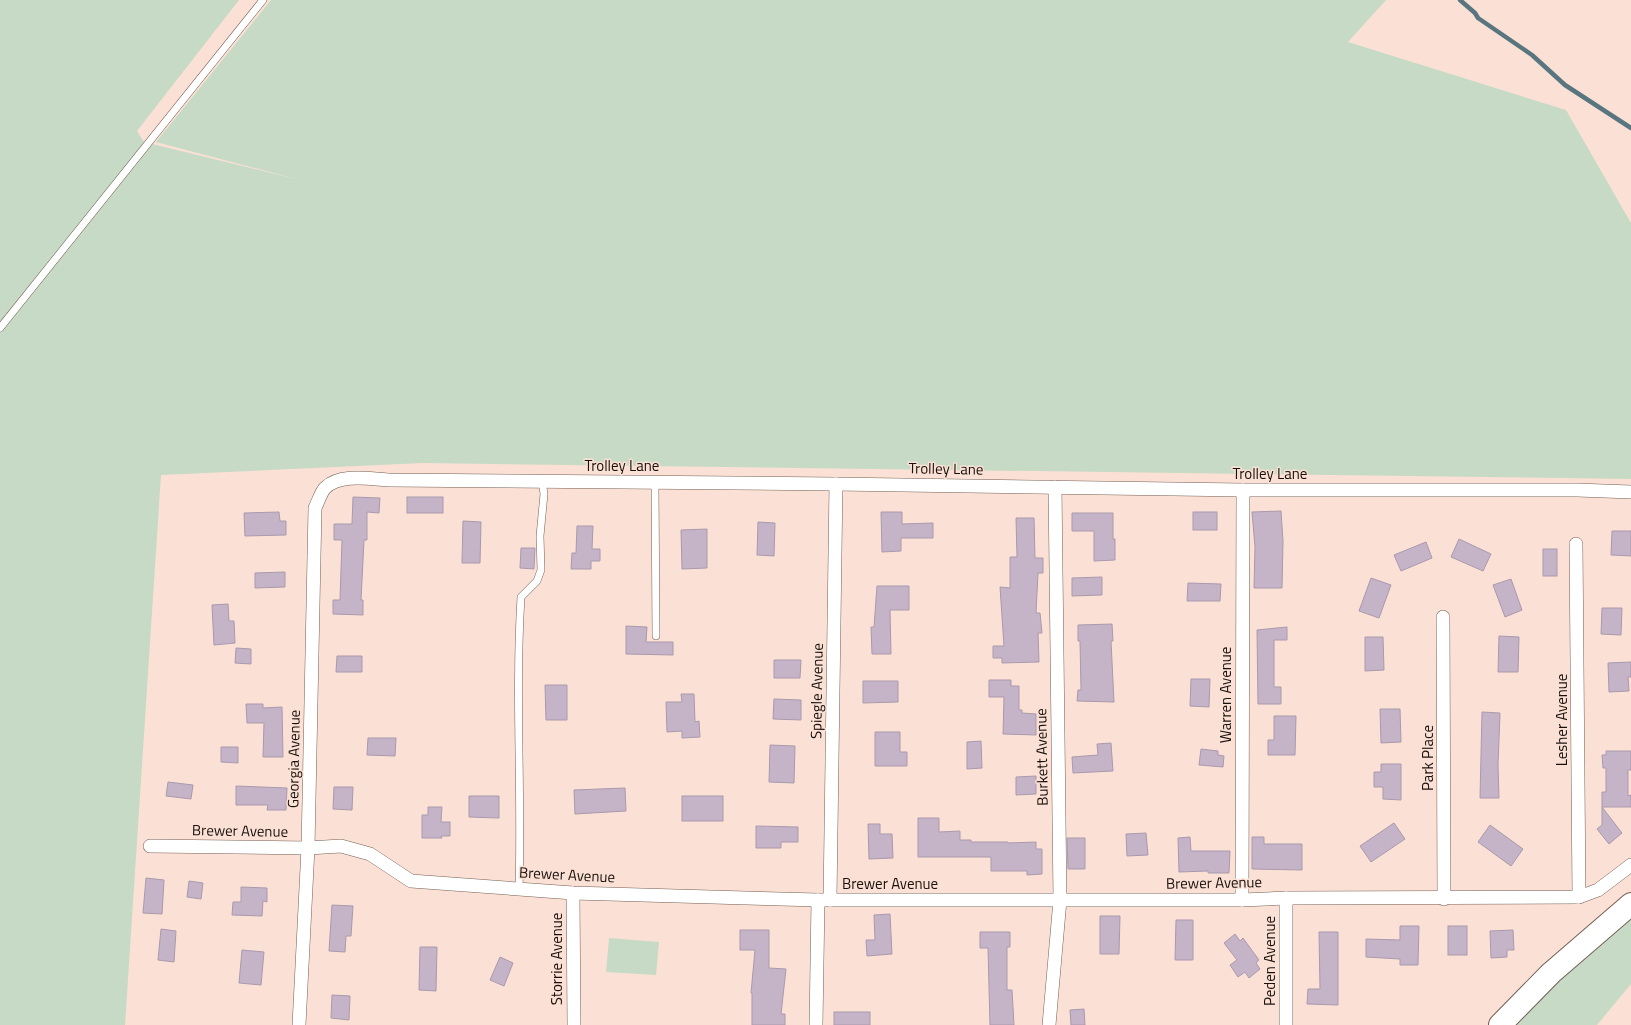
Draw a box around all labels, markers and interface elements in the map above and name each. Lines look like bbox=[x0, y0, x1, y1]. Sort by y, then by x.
street label: Trolley Lane bbox=[585, 454, 659, 477]
street label: Trolley Lane bbox=[908, 456, 984, 481]
street label: Trolley Lane bbox=[1233, 462, 1307, 485]
street label: Spiegle Avenue bbox=[804, 643, 829, 739]
street label: Warren Avenue bbox=[1214, 647, 1237, 743]
street label: Lesher Avenue bbox=[1550, 674, 1573, 766]
street label: Burkett Avenue bbox=[1029, 708, 1054, 806]
street label: Georgia Avenue bbox=[281, 710, 306, 808]
street label: Park Place bbox=[1416, 725, 1439, 791]
street label: Brewer Avenue bbox=[192, 818, 288, 843]
street label: Brewer Avenue bbox=[518, 861, 616, 889]
street label: Brewer Avenue bbox=[1166, 870, 1262, 895]
street label: Brewer Avenue bbox=[842, 872, 938, 895]
street label: Storrie Avenue bbox=[545, 913, 568, 1005]
street label: Peden Avenue bbox=[1258, 916, 1281, 1006]

